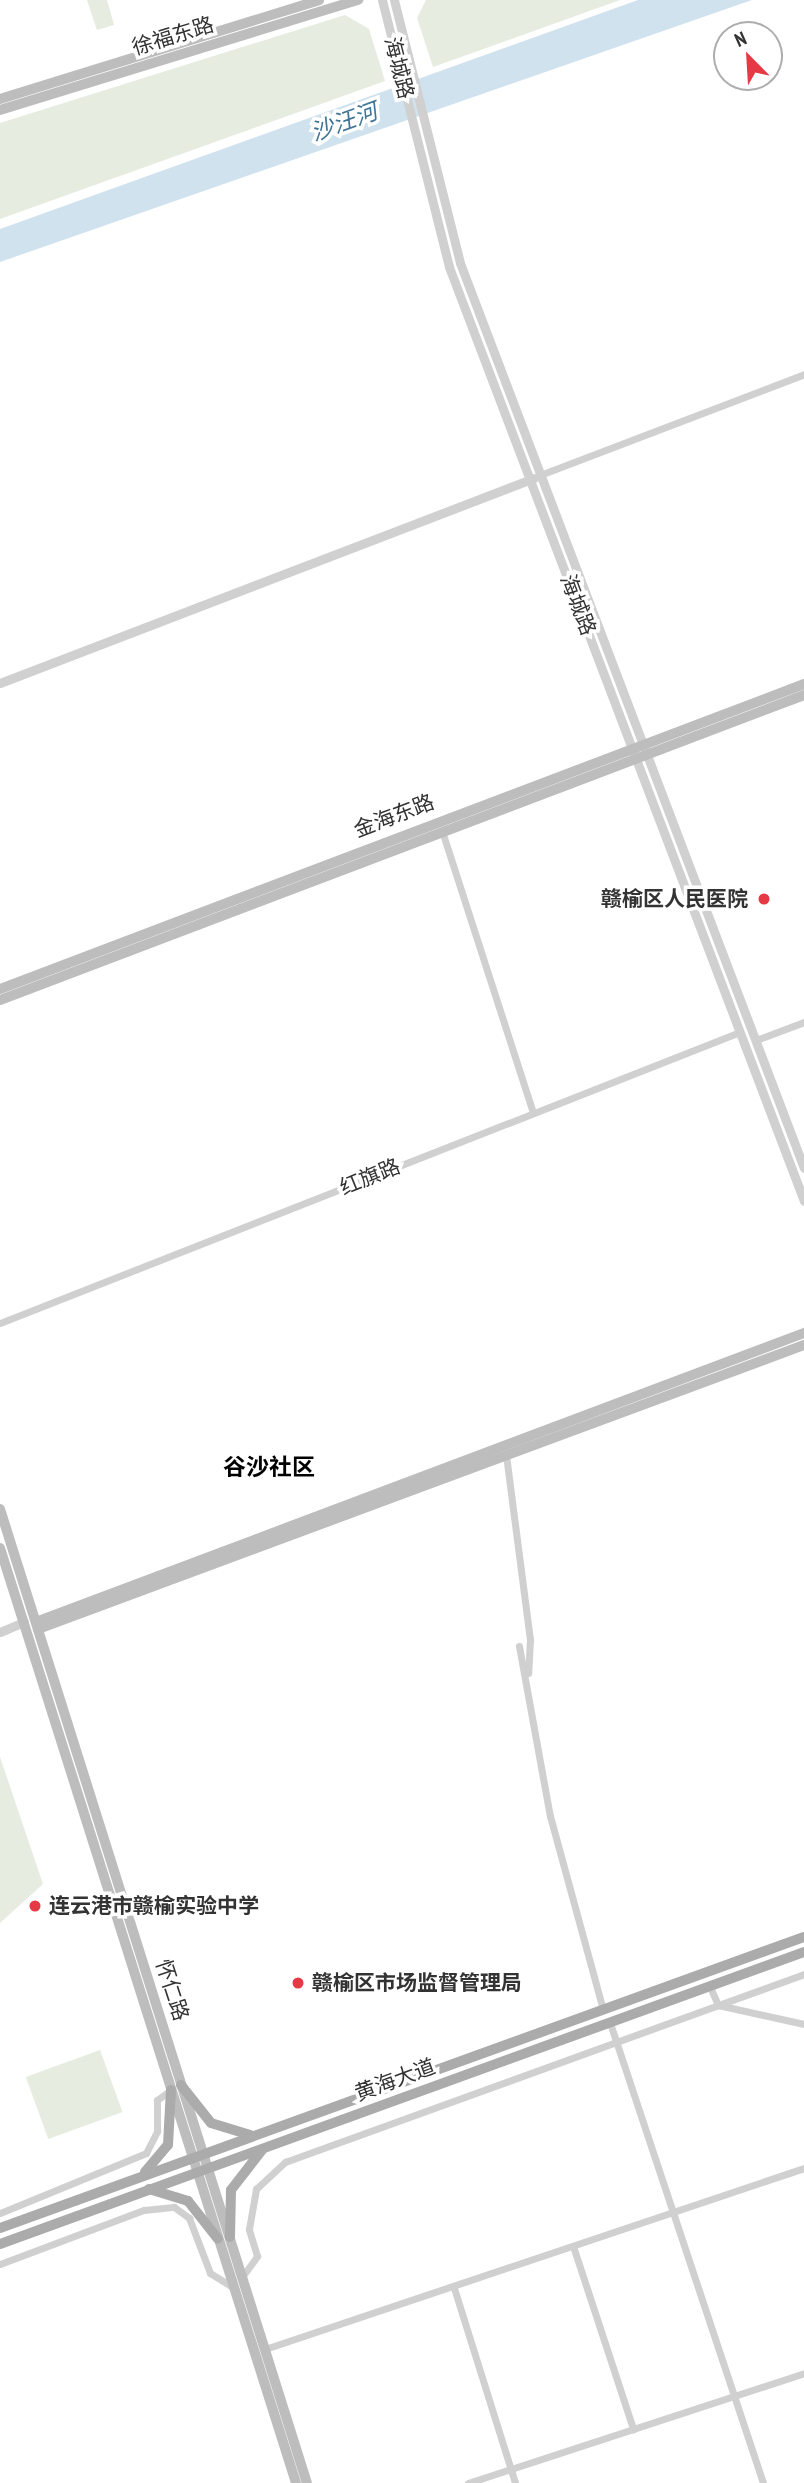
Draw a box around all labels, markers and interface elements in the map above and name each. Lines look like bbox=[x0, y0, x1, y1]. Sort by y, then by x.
street label: 徐福东路 bbox=[129, 12, 217, 60]
north arrow bbox=[713, 21, 783, 91]
text: N bbox=[731, 26, 750, 52]
street label: 海城路 bbox=[379, 34, 419, 102]
water label: 沙汪河 bbox=[307, 97, 381, 147]
street label: 海城路 bbox=[555, 571, 601, 639]
street label: 金海东路 bbox=[350, 789, 438, 843]
place label: 赣榆区人民医院 bbox=[601, 886, 748, 912]
marker: 赣榆区人民医院 bbox=[754, 889, 774, 909]
street label: 红旗路 bbox=[336, 1154, 404, 1200]
district label: 谷沙社区 bbox=[223, 1453, 315, 1481]
place label: 连云港市赣榆实验中学 bbox=[49, 1893, 259, 1919]
marker: 连云港市赣榆实验中学 bbox=[27, 1898, 43, 1914]
street label: 怀仁路 bbox=[150, 1956, 194, 2024]
place label: 赣榆区市场监督管理局 bbox=[312, 1970, 522, 1996]
marker: 赣榆区市场监督管理局 bbox=[290, 1975, 306, 1991]
street label: 黄海大道 bbox=[351, 2054, 439, 2106]

